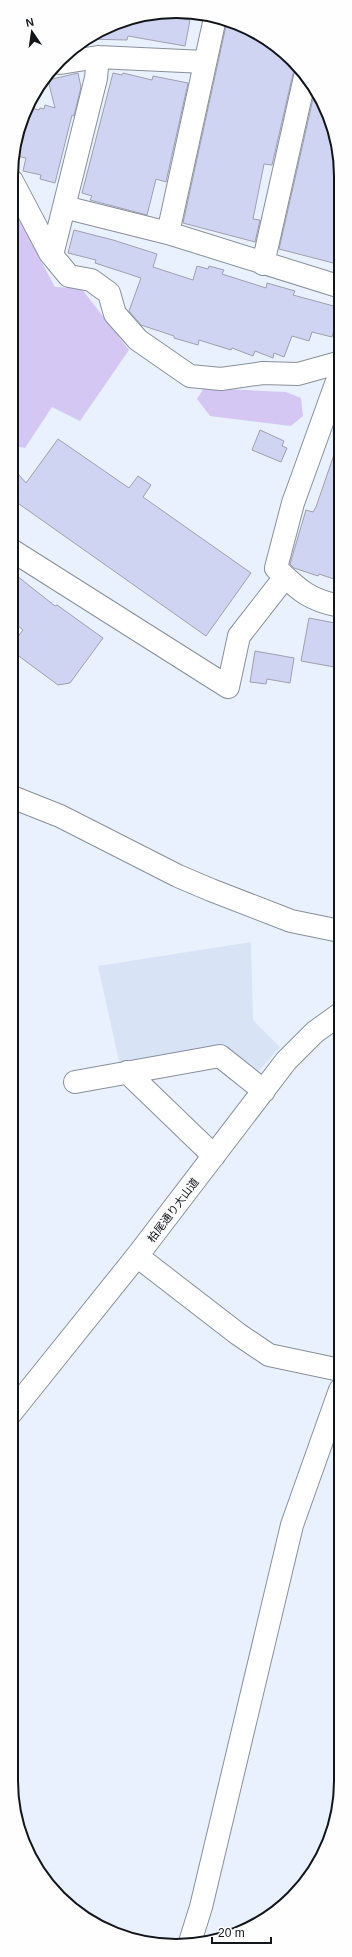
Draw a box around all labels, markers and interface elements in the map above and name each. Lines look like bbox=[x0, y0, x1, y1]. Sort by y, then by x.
north arrow bbox=[12, 12, 52, 52]
text: N bbox=[25, 16, 35, 29]
street label: 柏尾通り大山道 bbox=[145, 1176, 201, 1244]
scale bar bbox=[212, 1919, 271, 1945]
text: 20 m bbox=[218, 1926, 245, 1940]

